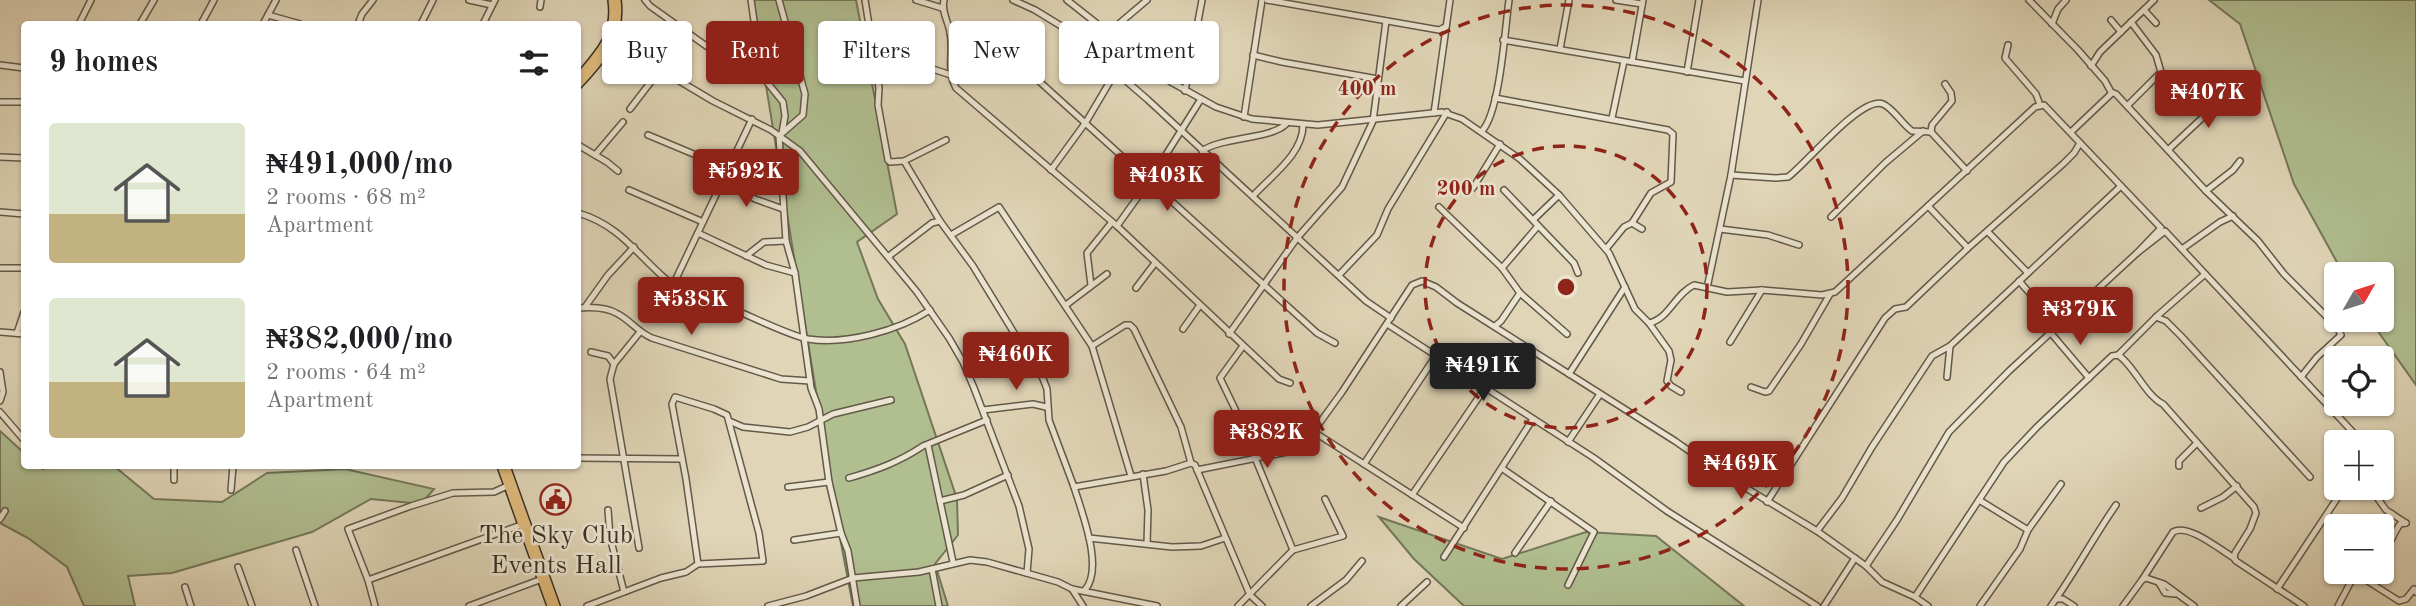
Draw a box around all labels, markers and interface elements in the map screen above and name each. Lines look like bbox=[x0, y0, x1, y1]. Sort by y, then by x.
chip: Buy bbox=[602, 21, 692, 84]
chip: Rent bbox=[706, 21, 804, 84]
chip: Filters bbox=[818, 21, 935, 84]
chip: New bbox=[949, 21, 1045, 84]
chip: Apartment bbox=[1059, 21, 1219, 84]
icon: filters bbox=[515, 44, 553, 82]
text: 9 homes bbox=[49, 48, 158, 78]
pin: ₦407K bbox=[2159, 71, 2257, 130]
text: 400 m bbox=[1337, 79, 1397, 100]
text: ₦407K bbox=[2171, 81, 2245, 104]
text: ₦491,000/mo bbox=[266, 150, 453, 180]
pin: ₦592K bbox=[697, 150, 795, 209]
icon: home bbox=[105, 151, 189, 235]
pin: ₦403K bbox=[1118, 154, 1216, 213]
text: ₦592K bbox=[709, 160, 783, 183]
text: ₦403K bbox=[1130, 164, 1204, 187]
text: 200 m bbox=[1436, 179, 1496, 200]
text: 2 rooms · 68 m² bbox=[266, 186, 426, 209]
text: Apartment bbox=[266, 214, 374, 237]
north arrow bbox=[2324, 262, 2394, 332]
map controls bbox=[2324, 262, 2394, 584]
centre of rings bbox=[1554, 275, 1578, 299]
pin: ₦538K bbox=[642, 278, 740, 337]
text: ₦538K bbox=[654, 288, 728, 311]
pin: ₦379K bbox=[2031, 288, 2129, 347]
text: ₦379K bbox=[2043, 298, 2117, 321]
text: ₦382,000/mo bbox=[266, 325, 453, 355]
icon: home bbox=[105, 326, 189, 410]
pin: ₦460K bbox=[967, 332, 1065, 392]
text: ₦460K bbox=[979, 343, 1053, 366]
pin: ₦491K bbox=[1434, 344, 1532, 403]
button: locate bbox=[2324, 346, 2394, 416]
text: ₦491K bbox=[1446, 354, 1520, 377]
text: 2 rooms · 64 m² bbox=[266, 361, 426, 384]
text: Apartment bbox=[266, 389, 374, 412]
pin: ₦382K bbox=[1218, 410, 1316, 470]
text: ₦382K bbox=[1230, 421, 1304, 444]
button: + bbox=[2324, 430, 2394, 500]
pin: ₦469K bbox=[1692, 442, 1790, 501]
text: ₦469K bbox=[1704, 452, 1778, 475]
public building icon: The Sky Club Events Hall bbox=[539, 482, 573, 516]
button: − bbox=[2324, 514, 2394, 584]
place label: The Sky Club Events Hall bbox=[479, 523, 633, 579]

